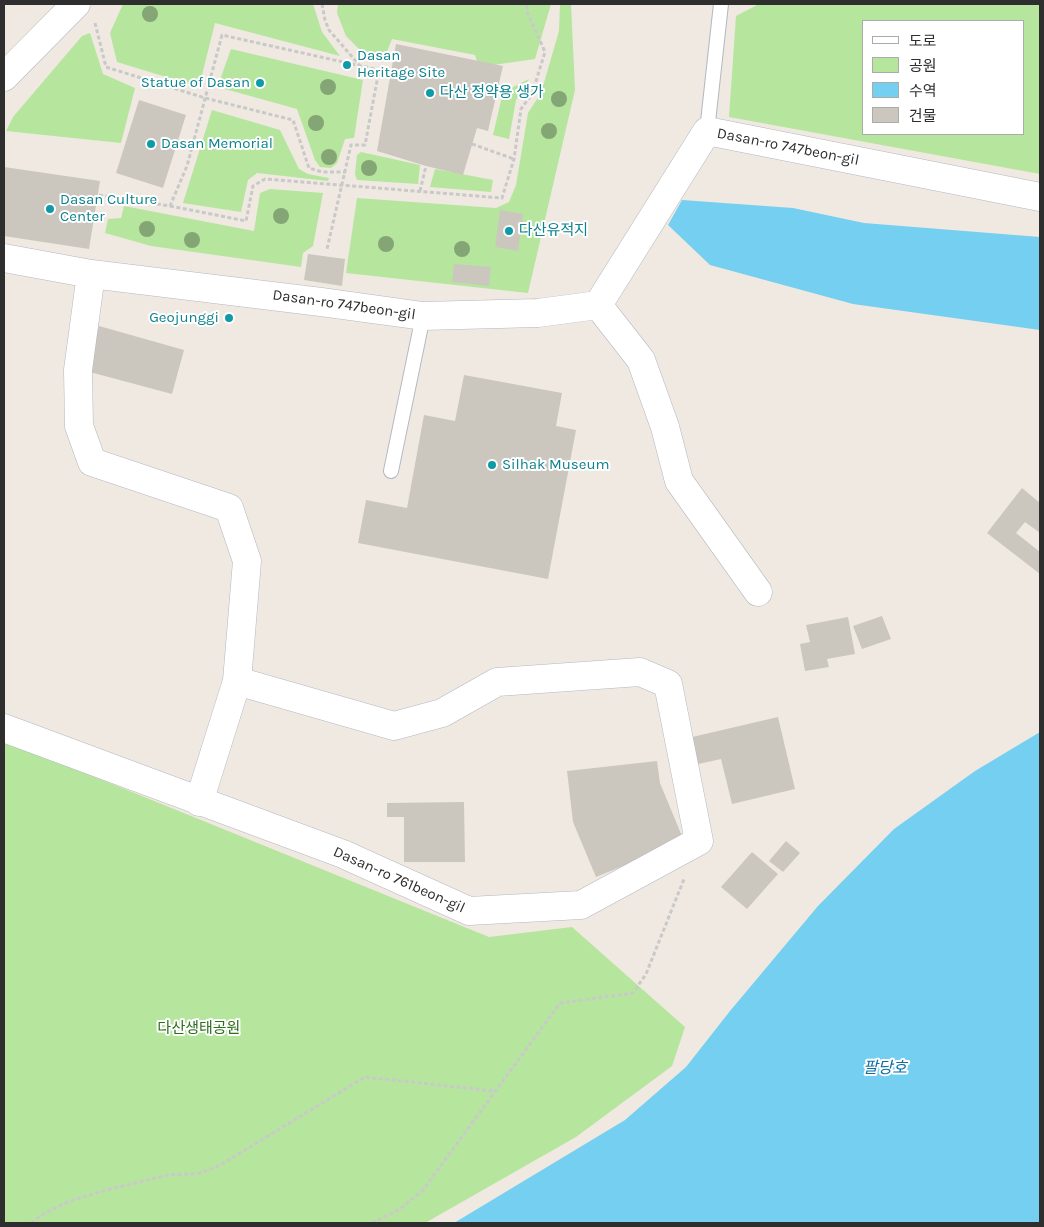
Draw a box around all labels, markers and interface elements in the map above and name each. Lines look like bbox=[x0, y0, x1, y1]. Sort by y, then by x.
legend bbox=[862, 20, 1024, 135]
text: 도로 bbox=[909, 32, 937, 50]
place label: Dasan Heritage Site bbox=[357, 47, 445, 82]
text: 공원 bbox=[909, 57, 937, 75]
marker: Dasan Heritage Site bbox=[341, 59, 353, 71]
place label: Statue of Dasan bbox=[141, 74, 250, 92]
marker: Statue of Dasan bbox=[254, 77, 266, 89]
text: 수역 bbox=[909, 82, 937, 100]
place label: 다산 정약용 생가 bbox=[440, 84, 544, 102]
marker: 다산 정약용 생가 bbox=[424, 87, 436, 99]
text: 건물 bbox=[909, 107, 937, 125]
street label: Dasan-ro 747beon-gil bbox=[715, 124, 861, 170]
place label: Dasan Memorial bbox=[161, 135, 273, 153]
marker: Dasan Memorial bbox=[145, 138, 157, 150]
place label: Dasan Culture Center bbox=[60, 191, 157, 226]
marker: Dasan Culture Center bbox=[44, 203, 56, 215]
place label: 다산유적지 bbox=[519, 222, 588, 240]
marker: 다산유적지 bbox=[503, 225, 515, 237]
street label: Dasan-ro 747beon-gil bbox=[271, 286, 417, 324]
place label: Geojunggi bbox=[149, 309, 219, 327]
marker: Geojunggi bbox=[223, 312, 235, 324]
place label: Silhak Museum bbox=[502, 456, 610, 474]
marker: Silhak Museum bbox=[486, 459, 498, 471]
street label: Dasan-ro 761beon-gil bbox=[330, 843, 468, 917]
park label: 다산생태공원 bbox=[158, 1020, 240, 1038]
water label: 팔당호 bbox=[863, 1058, 907, 1078]

